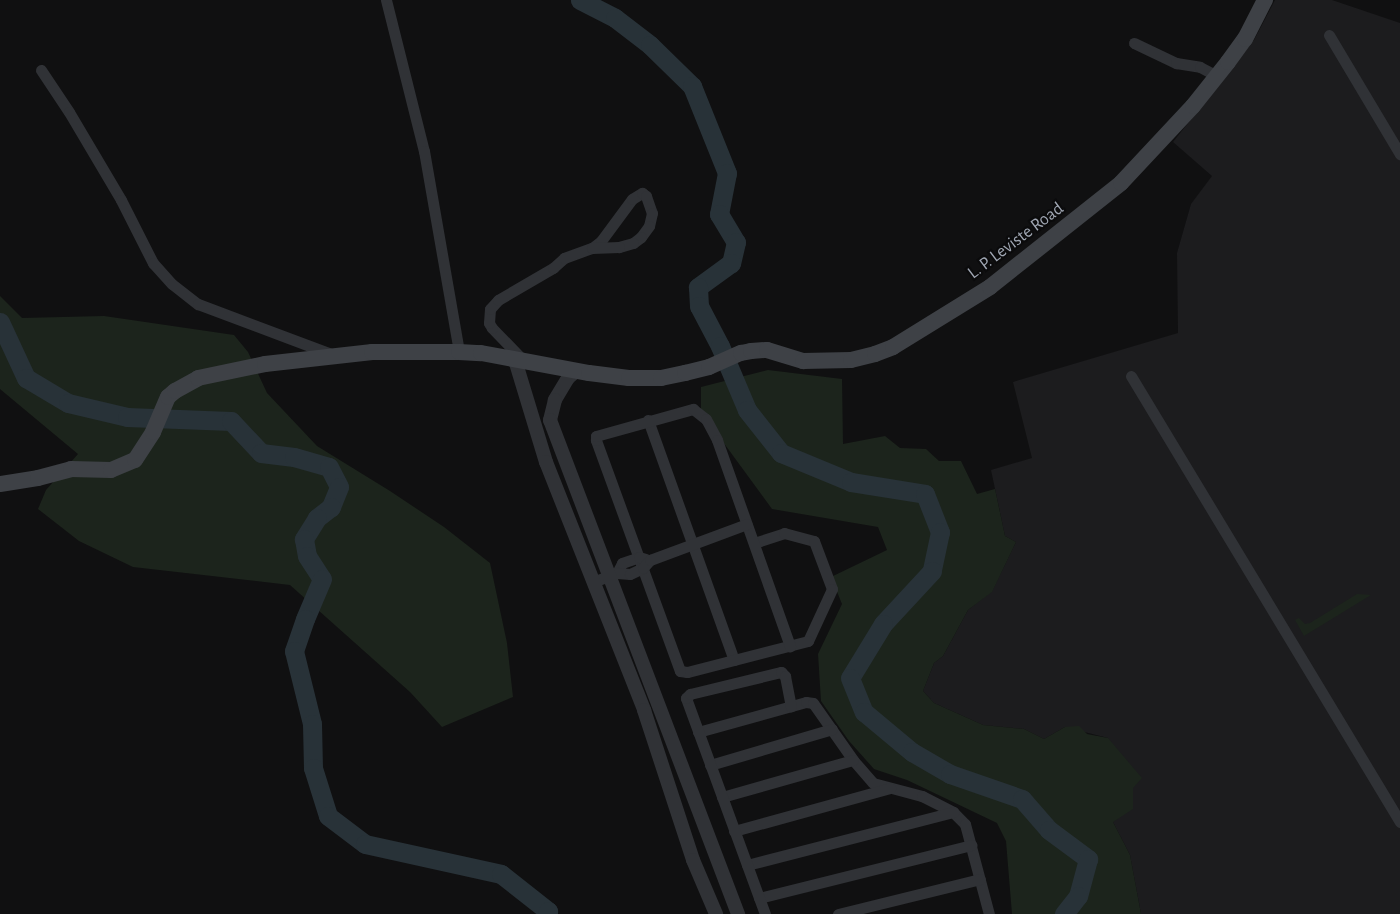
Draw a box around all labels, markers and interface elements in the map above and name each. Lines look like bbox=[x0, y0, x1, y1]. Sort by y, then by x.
street label: L. P. Leviste Road bbox=[964, 198, 1068, 284]

